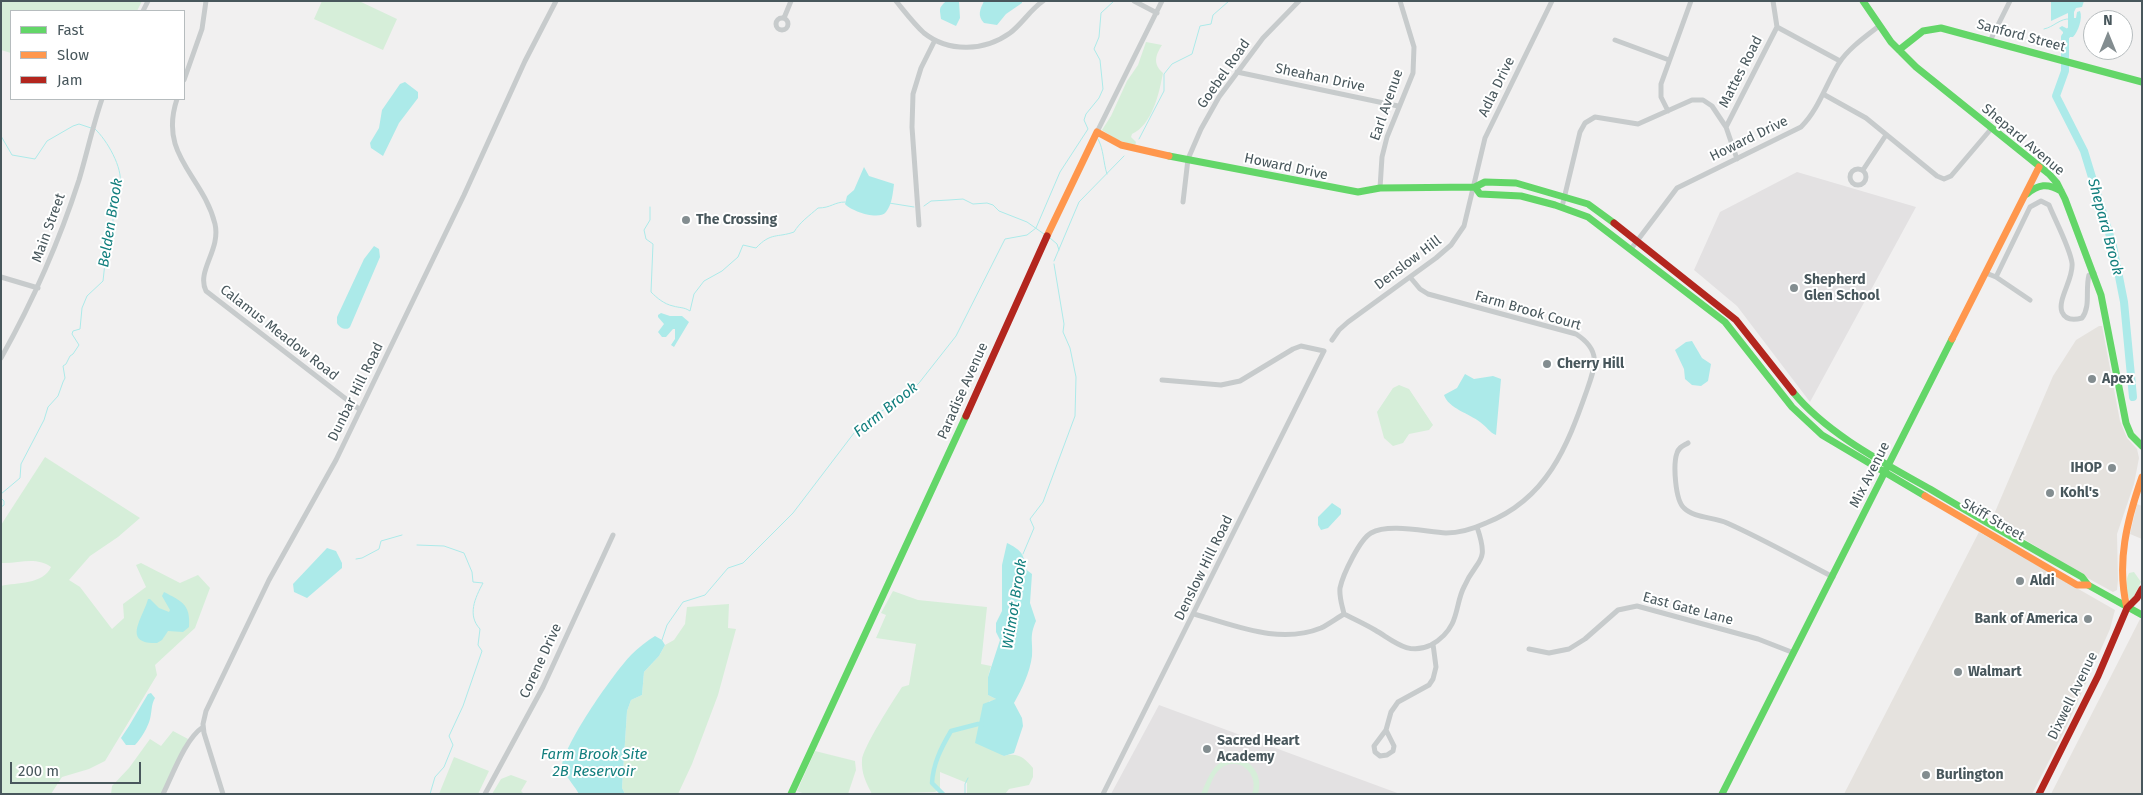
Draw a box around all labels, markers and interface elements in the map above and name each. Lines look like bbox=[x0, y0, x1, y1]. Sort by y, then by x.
legend bbox=[10, 10, 185, 100]
north arrow bbox=[2083, 10, 2133, 60]
text: N bbox=[2103, 12, 2113, 29]
street label: Sanford Street bbox=[1975, 16, 2067, 56]
text: Fast bbox=[57, 21, 84, 39]
street label: Mattes Road bbox=[1716, 33, 1766, 111]
street label: Goebel Road bbox=[1194, 36, 1254, 112]
text: Slow bbox=[57, 46, 89, 64]
street label: Adla Drive bbox=[1475, 54, 1519, 120]
street label: Sheahan Drive bbox=[1274, 60, 1366, 96]
street label: Earl Avenue bbox=[1367, 67, 1407, 143]
text: Jam bbox=[57, 71, 83, 89]
street label: Shepard Avenue bbox=[1978, 101, 2068, 179]
street label: Howard Drive bbox=[1707, 113, 1791, 165]
street label: Howard Drive bbox=[1243, 150, 1329, 184]
water label: Belden Brook bbox=[95, 177, 127, 269]
water label: Shepard Brook bbox=[2083, 177, 2127, 277]
street label: Main Street bbox=[29, 191, 69, 265]
place label: The Crossing bbox=[696, 212, 777, 228]
marker: The Crossing bbox=[680, 214, 692, 226]
street label: Denslow Hill bbox=[1371, 233, 1445, 293]
place label: Shepherd Glen School bbox=[1804, 272, 1880, 304]
street label: Calamus Meadow Road bbox=[216, 282, 342, 384]
marker: Shepherd Glen School bbox=[1788, 282, 1800, 294]
street label: Farm Brook Court bbox=[1473, 288, 1583, 334]
street label: Dunbar Hill Road bbox=[325, 340, 387, 444]
street label: Paradise Avenue bbox=[934, 340, 992, 442]
place label: Cherry Hill bbox=[1557, 356, 1624, 372]
marker: Cherry Hill bbox=[1541, 358, 1553, 370]
place label: Apex bbox=[2102, 371, 2133, 387]
marker: Apex bbox=[2086, 373, 2098, 385]
water label: Farm Brook bbox=[850, 379, 922, 441]
street label: Mix Avenue bbox=[1846, 439, 1894, 511]
place label: IHOP bbox=[2071, 460, 2102, 476]
marker: IHOP bbox=[2106, 462, 2118, 474]
place label: Kohl's bbox=[2060, 485, 2099, 501]
marker: Kohl's bbox=[2044, 487, 2056, 499]
street label: Skiff Street bbox=[1959, 495, 2027, 545]
street label: Denslow Hill Road bbox=[1171, 513, 1237, 623]
water label: Wilmot Brook bbox=[999, 558, 1031, 650]
place label: Aldi bbox=[2030, 573, 2055, 589]
marker: Aldi bbox=[2014, 575, 2026, 587]
street label: East Gate Lane bbox=[1641, 589, 1735, 629]
place label: Bank of America bbox=[1974, 611, 2078, 627]
marker: Bank of America bbox=[2082, 613, 2094, 625]
street label: Corene Drive bbox=[516, 621, 566, 701]
street label: Dixwell Avenue bbox=[2044, 649, 2102, 743]
place label: Walmart bbox=[1968, 664, 2022, 680]
marker: Walmart bbox=[1952, 666, 1964, 678]
place label: Sacred Heart Academy bbox=[1217, 733, 1300, 766]
marker: Sacred Heart Academy bbox=[1201, 743, 1213, 755]
water label: Farm Brook Site 2B Reservoir bbox=[541, 746, 647, 781]
scale bar bbox=[12, 752, 144, 784]
text: 200 m bbox=[18, 762, 59, 780]
place label: Burlington bbox=[1936, 767, 2004, 783]
marker: Burlington bbox=[1920, 769, 1932, 781]

